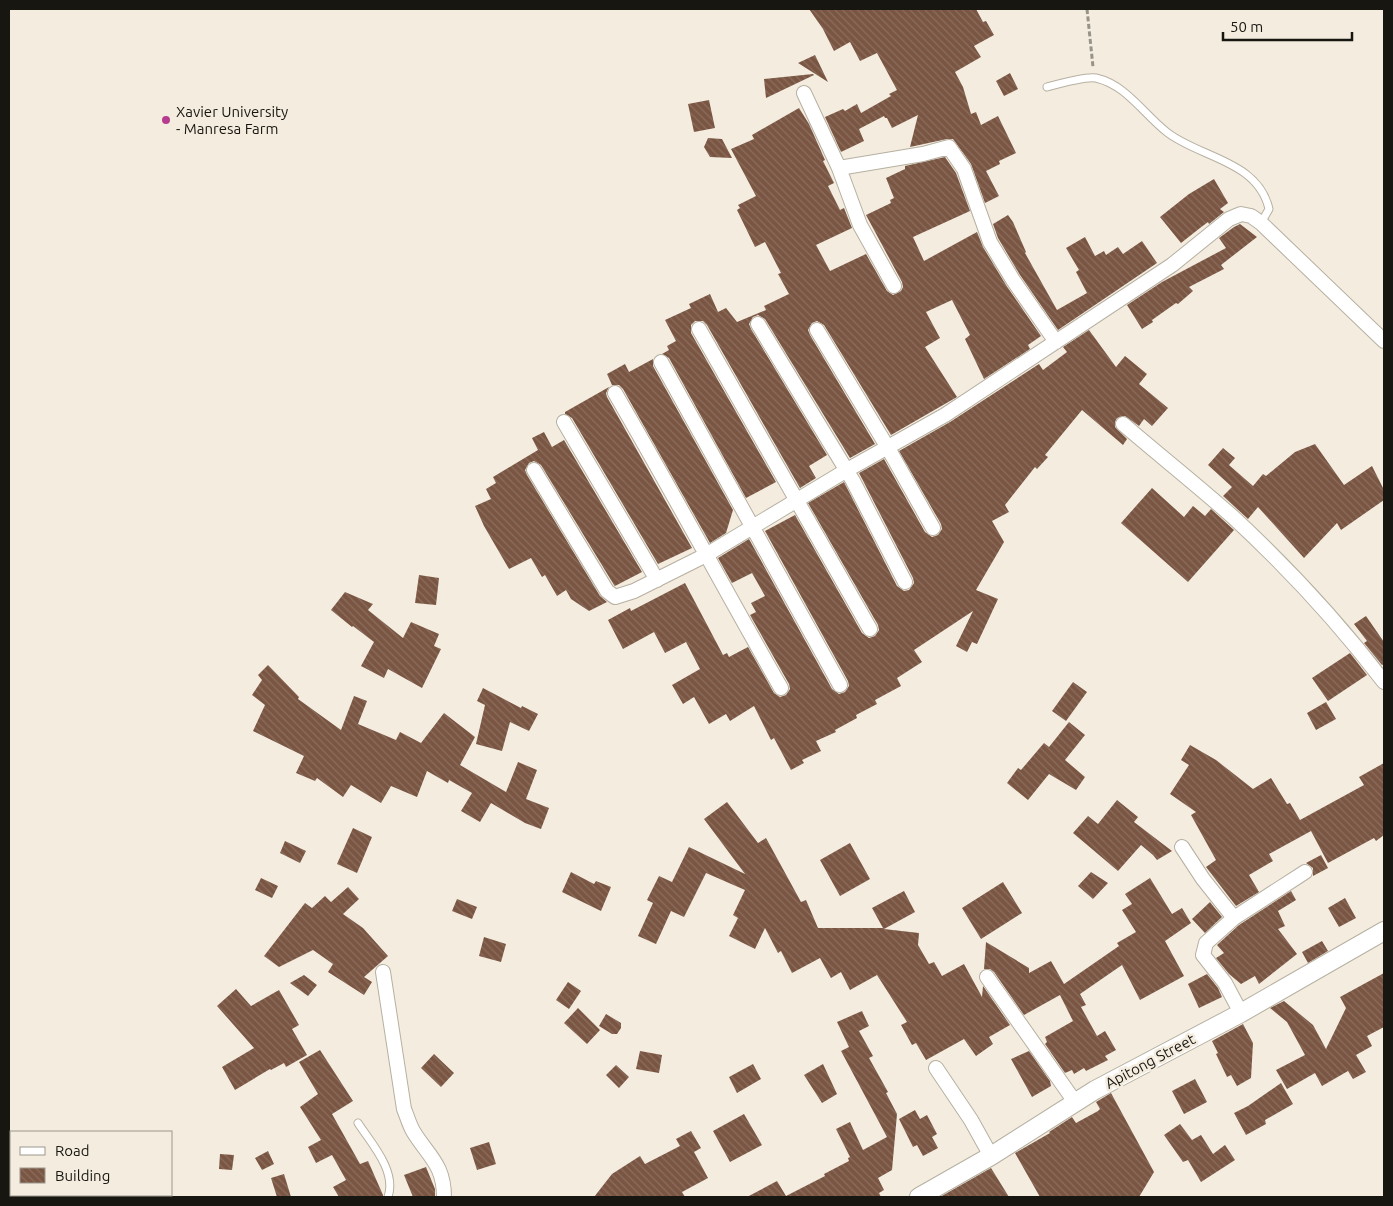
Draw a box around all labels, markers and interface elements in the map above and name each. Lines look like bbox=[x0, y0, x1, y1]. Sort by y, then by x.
scale bar bbox=[1223, 10, 1352, 42]
text: 50 m bbox=[1230, 18, 1263, 35]
place label: Xavier University - Manresa Farm bbox=[176, 103, 288, 137]
marker: Xavier University - Manresa Farm bbox=[160, 114, 172, 126]
street label: Apitong Street bbox=[1102, 1030, 1198, 1092]
legend bbox=[10, 1131, 172, 1196]
text: Road bbox=[55, 1142, 90, 1159]
text: Building bbox=[55, 1167, 110, 1184]

